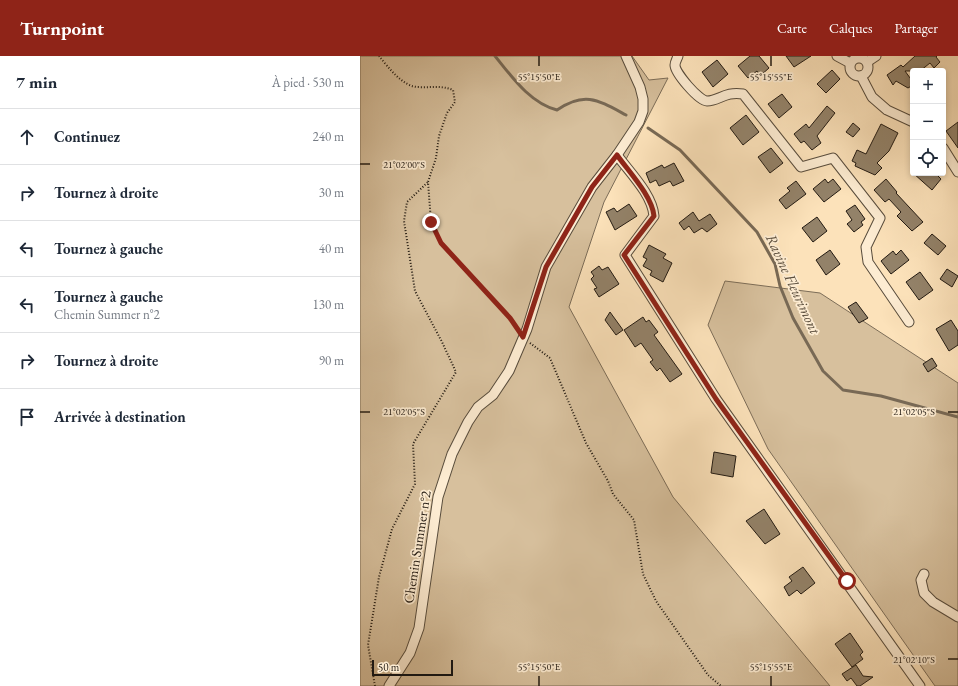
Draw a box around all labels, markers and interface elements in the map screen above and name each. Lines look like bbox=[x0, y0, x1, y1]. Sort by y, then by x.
text: Turnpoint bbox=[20, 16, 104, 41]
text: Carte bbox=[777, 19, 807, 37]
text: Calques bbox=[829, 19, 873, 37]
text: Partager bbox=[895, 19, 938, 37]
map controls bbox=[910, 68, 946, 176]
button: + bbox=[910, 68, 946, 104]
text: 55°15'50"E bbox=[518, 70, 561, 83]
text: 55°15'55"E bbox=[750, 70, 793, 83]
text: 7 min bbox=[16, 71, 57, 93]
text: À pied · 530 m bbox=[272, 74, 344, 91]
button: − bbox=[910, 104, 946, 140]
icon: ahead bbox=[16, 126, 38, 148]
text: Continuez bbox=[54, 127, 120, 146]
text: 240 m bbox=[313, 128, 344, 145]
button: locate bbox=[910, 140, 946, 176]
text: 21°02'00"S bbox=[383, 158, 425, 171]
icon: right bbox=[16, 182, 38, 204]
text: Tournez à droite bbox=[54, 183, 158, 202]
text: 30 m bbox=[319, 184, 344, 201]
route end bbox=[422, 213, 440, 231]
water label: Ravine Fleurimont bbox=[762, 231, 825, 337]
icon: left bbox=[16, 238, 38, 260]
text: Tournez à gauche bbox=[54, 239, 163, 258]
text: 40 m bbox=[319, 240, 344, 257]
text: Tournez à gauche bbox=[54, 287, 163, 306]
icon: left bbox=[16, 294, 38, 316]
text: 130 m bbox=[313, 296, 344, 313]
text: Chemin Summer n°2 bbox=[54, 306, 160, 323]
icon: right bbox=[16, 350, 38, 372]
text: Tournez à droite bbox=[54, 351, 158, 370]
text: 90 m bbox=[319, 352, 344, 369]
text: 21°02'05"S bbox=[383, 405, 425, 418]
text: 21°02'05"S bbox=[893, 405, 935, 418]
icon: arrive bbox=[16, 406, 38, 428]
text: Arrivée à destination bbox=[54, 407, 186, 426]
street label: Chemin Summer n°2 bbox=[399, 489, 435, 605]
route start bbox=[838, 572, 856, 590]
text: 21°02'10"S bbox=[893, 653, 935, 666]
scale bar bbox=[372, 658, 453, 677]
text: 50 m bbox=[378, 660, 399, 674]
text: 55°15'50"E bbox=[518, 660, 561, 673]
text: 55°15'55"E bbox=[750, 660, 793, 673]

